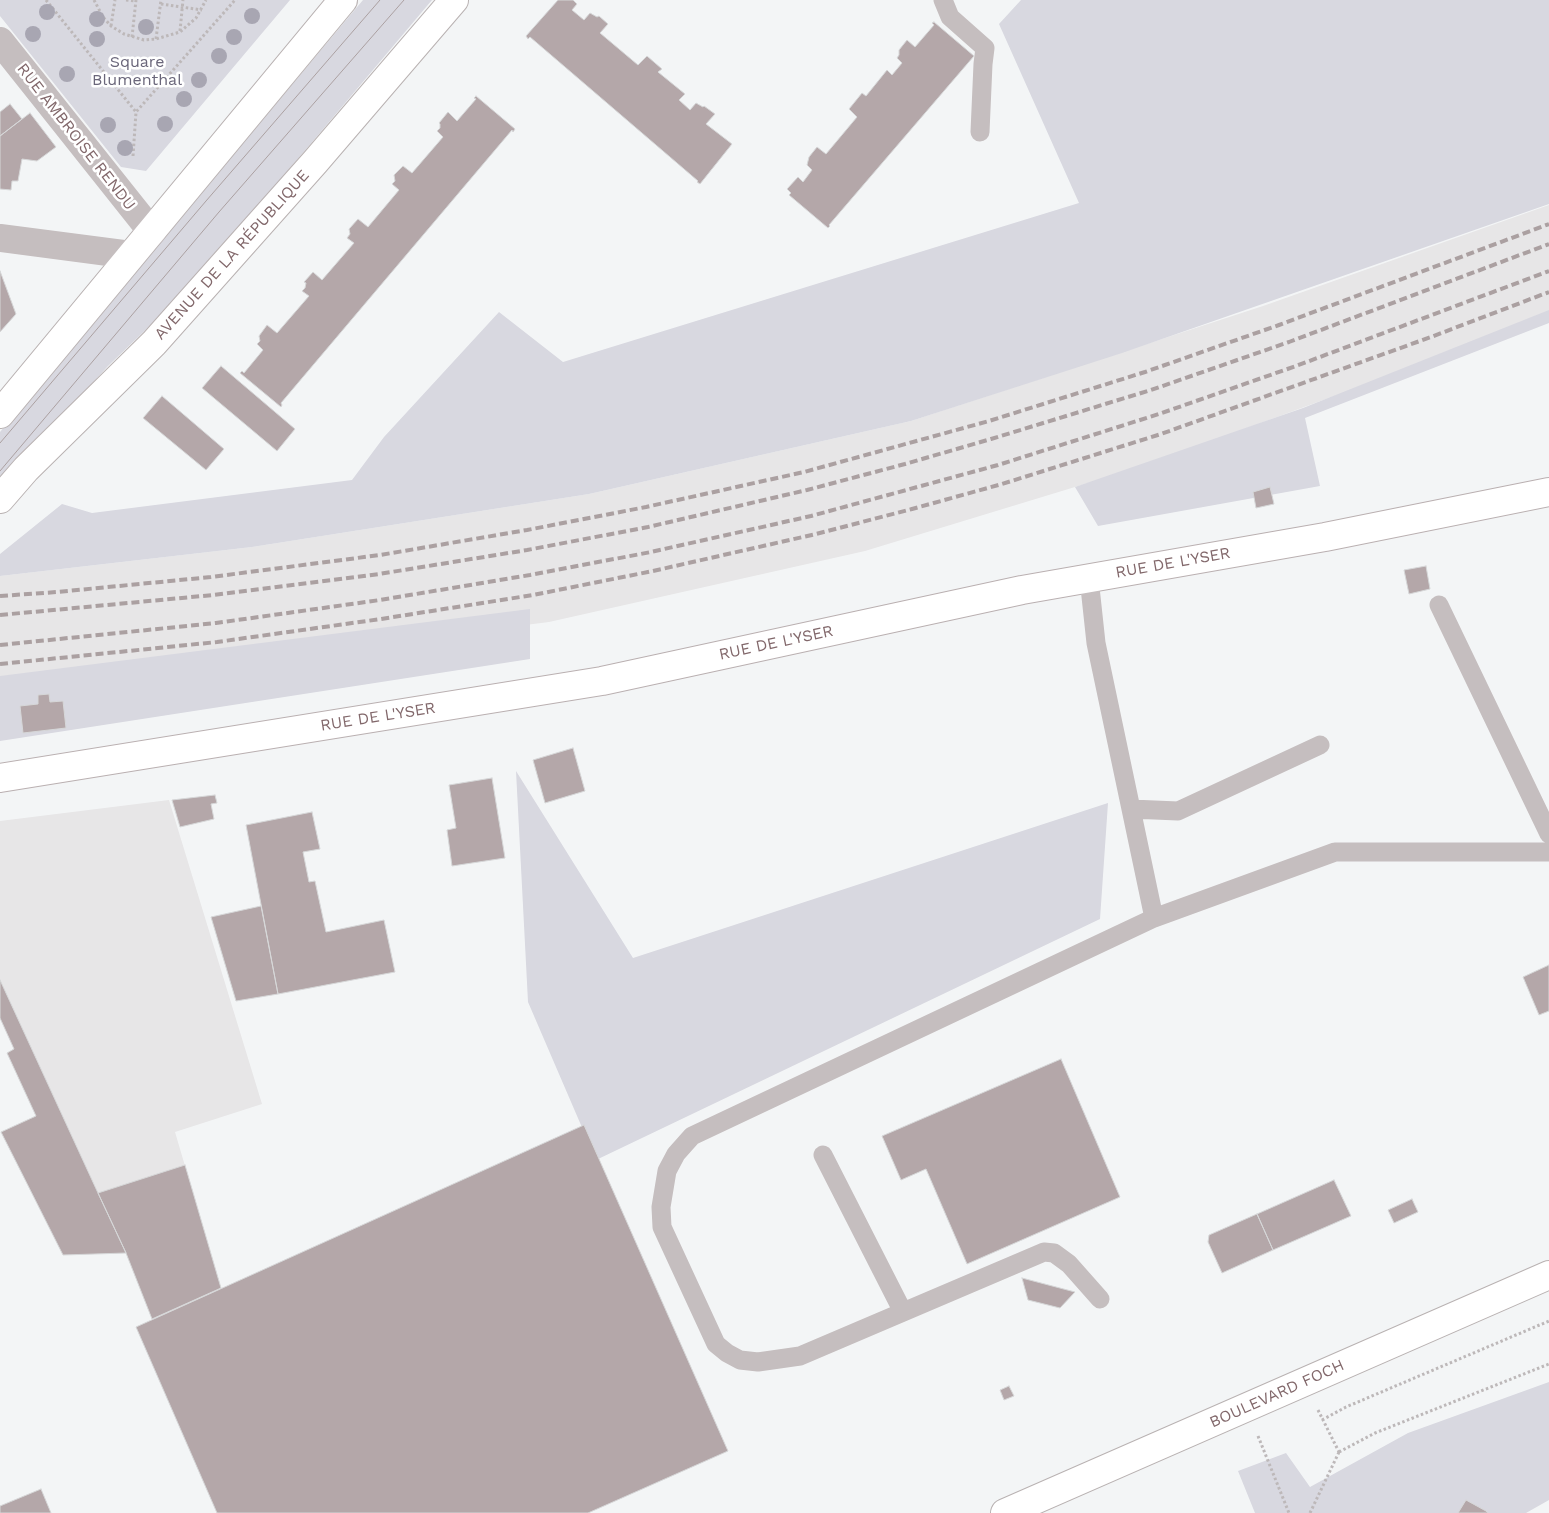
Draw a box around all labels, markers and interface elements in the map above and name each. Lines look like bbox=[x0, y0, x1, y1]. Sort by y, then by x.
park label: Square Blumenthal bbox=[92, 52, 182, 90]
street label: RUE AMBROISE RENDU bbox=[13, 60, 139, 214]
street label: AVENUE DE LA RÉPUBLIQUE bbox=[151, 166, 313, 344]
street label: RUE DE L'YSER bbox=[1114, 543, 1232, 583]
street label: RUE DE L'YSER bbox=[717, 622, 835, 664]
street label: RUE DE L'YSER bbox=[319, 698, 437, 736]
street label: BOULEVARD FOCH bbox=[1207, 1356, 1347, 1432]

